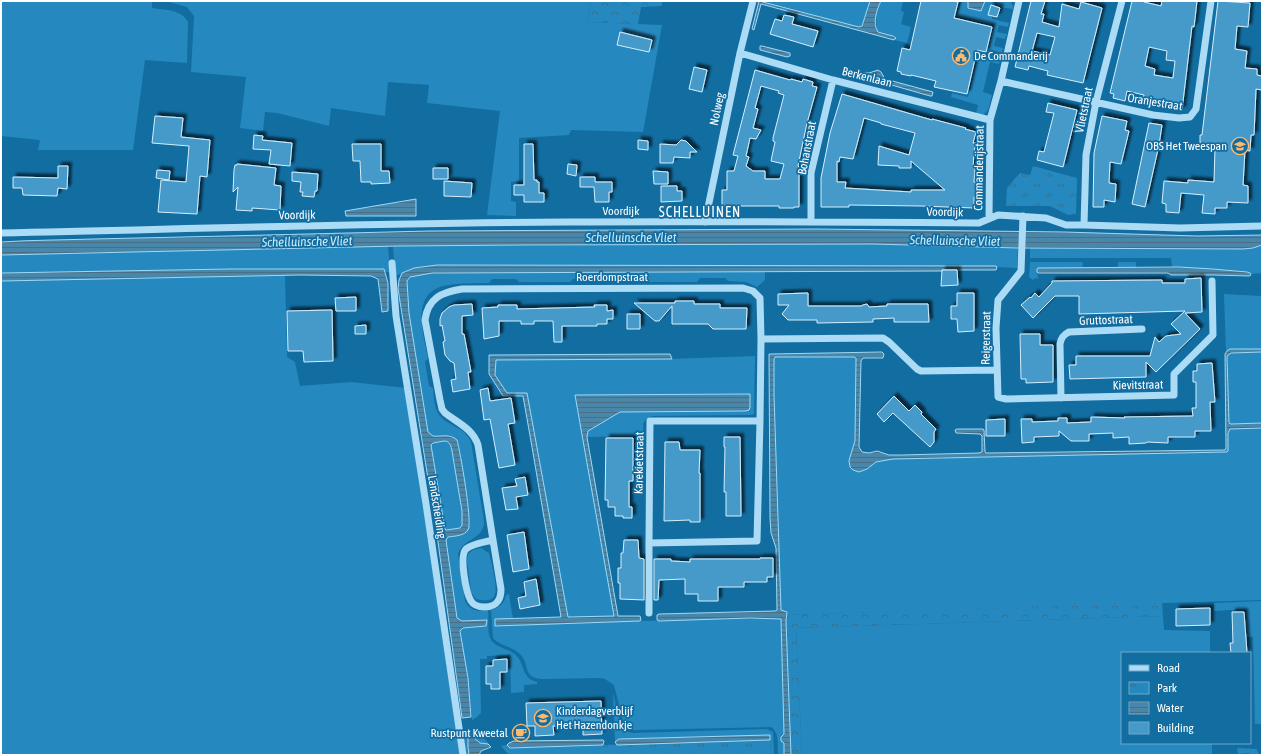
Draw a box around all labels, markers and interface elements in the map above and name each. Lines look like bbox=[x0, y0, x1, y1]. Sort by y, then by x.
public building icon: De Commanderij bbox=[951, 46, 971, 66]
place label: De Commanderij bbox=[974, 49, 1048, 63]
street label: Berkenlaan bbox=[840, 64, 894, 90]
street label: Vlietstraat bbox=[1072, 85, 1096, 134]
street label: Nolweg bbox=[707, 90, 727, 127]
street label: Oranjestraat bbox=[1126, 91, 1184, 113]
street label: Bohanstraat bbox=[795, 120, 819, 176]
street label: Commanderijstraat bbox=[971, 125, 987, 211]
school or university icon: OBS Het Tweespan bbox=[1230, 136, 1250, 156]
place label: OBS Het Tweespan bbox=[1146, 139, 1227, 153]
street label: Voordijk bbox=[603, 204, 640, 218]
district label: SCHELLUINEN bbox=[659, 204, 741, 220]
street label: Voordijk bbox=[926, 205, 964, 219]
street label: Voordijk bbox=[278, 208, 316, 222]
water label: Schelluinsche Vliet bbox=[585, 230, 677, 245]
water label: Schelluinsche Vliet bbox=[908, 232, 1001, 249]
water label: Schelluinsche Vliet bbox=[260, 233, 353, 250]
street label: Roerdompstraat bbox=[576, 270, 648, 284]
street label: Reigerstraat bbox=[979, 310, 993, 365]
street label: Gruttostraat bbox=[1079, 312, 1134, 328]
street label: Kievitstraat bbox=[1113, 378, 1164, 392]
street label: Karekietstraat bbox=[631, 431, 647, 494]
street label: Landscheiding bbox=[425, 474, 449, 540]
legend bbox=[1121, 652, 1251, 744]
text: Road bbox=[1157, 661, 1180, 675]
text: Park bbox=[1157, 681, 1178, 695]
text: Water bbox=[1157, 701, 1184, 715]
place label: Kinderdagverblijf Het Hazendonkje bbox=[556, 704, 634, 732]
school or university icon: Kinderdagverblijf Het Hazendonkje bbox=[533, 708, 553, 728]
text: Building bbox=[1157, 721, 1195, 735]
cafe icon: Rustpunt Kweetal bbox=[511, 723, 531, 743]
place label: Rustpunt Kweetal bbox=[430, 726, 509, 740]

